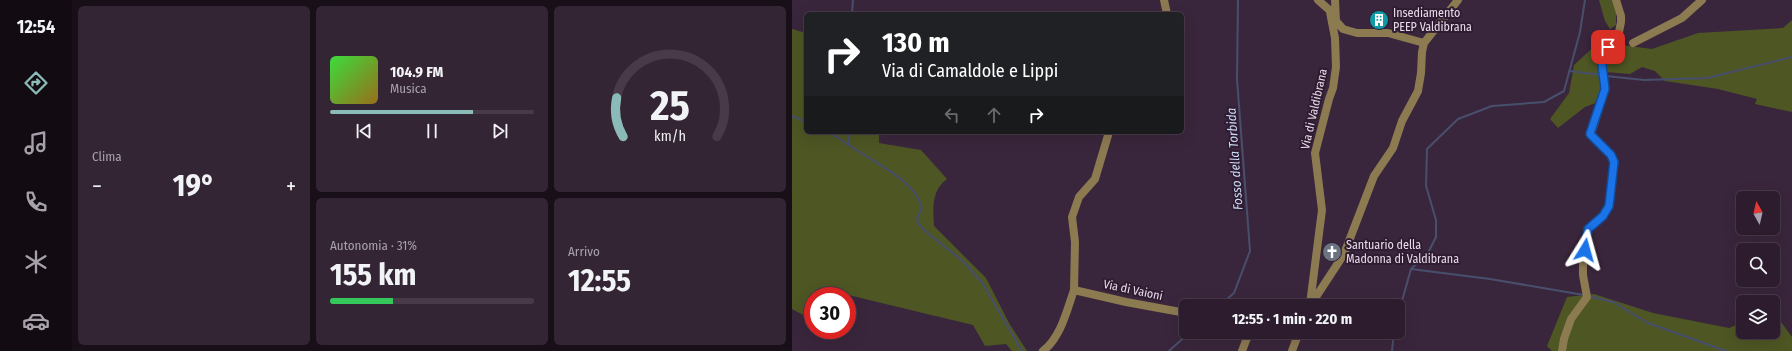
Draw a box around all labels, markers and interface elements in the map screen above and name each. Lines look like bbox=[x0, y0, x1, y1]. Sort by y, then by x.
place label: Insediamento PEEP Valdibrana bbox=[1393, 6, 1472, 34]
building icon: Insediamento PEEP Valdibrana bbox=[1368, 9, 1390, 31]
text: 12:54 bbox=[17, 16, 55, 38]
text: 130 m bbox=[882, 26, 950, 59]
icon: right bbox=[816, 28, 868, 80]
pin bbox=[1591, 30, 1625, 64]
icon: arrive bbox=[1597, 36, 1619, 58]
text: Via di Camaldole e Lippi bbox=[882, 60, 1058, 82]
text: 104.9 FM bbox=[390, 63, 443, 81]
street label: Via di Valdibrana bbox=[1298, 67, 1330, 151]
icon: directions bbox=[22, 69, 50, 97]
text: Musica bbox=[390, 81, 427, 96]
text: 25 bbox=[649, 81, 690, 131]
icon: left bbox=[941, 104, 963, 126]
icon: ahead bbox=[983, 104, 1005, 126]
icon: right bbox=[1025, 104, 1047, 126]
water label: Fosso della Torbida bbox=[1223, 107, 1246, 211]
icon: previous bbox=[353, 120, 375, 142]
icon: pause bbox=[421, 120, 443, 142]
icon: next bbox=[489, 120, 511, 142]
text: km/h bbox=[654, 127, 686, 144]
icon: music bbox=[22, 129, 50, 157]
text: Clima bbox=[92, 149, 122, 164]
text: 19° bbox=[173, 168, 215, 204]
text: − bbox=[92, 173, 102, 200]
text: + bbox=[286, 173, 296, 200]
icon: phone bbox=[22, 188, 50, 216]
north arrow bbox=[1736, 191, 1780, 235]
map controls bbox=[1736, 191, 1780, 339]
position arrow bbox=[1564, 229, 1606, 271]
text: Autonomia · 31% bbox=[330, 238, 417, 253]
place label: Santuario della Madonna di Valdibrana bbox=[1346, 238, 1459, 266]
church icon: Santuario della Madonna di Valdibrana bbox=[1321, 241, 1343, 263]
button: search bbox=[1736, 243, 1780, 287]
text: Arrivo bbox=[568, 244, 600, 259]
icon: climate bbox=[22, 248, 50, 276]
text: 155 km bbox=[330, 257, 416, 293]
text: 12:55 bbox=[568, 263, 631, 299]
street label: Via di Vaioni bbox=[1102, 277, 1164, 303]
speed limit sign: 30 bbox=[804, 287, 856, 339]
button: layers bbox=[1736, 295, 1780, 339]
icon: car bbox=[22, 307, 50, 335]
text: 12:55 · 1 min · 220 m bbox=[1232, 310, 1352, 328]

